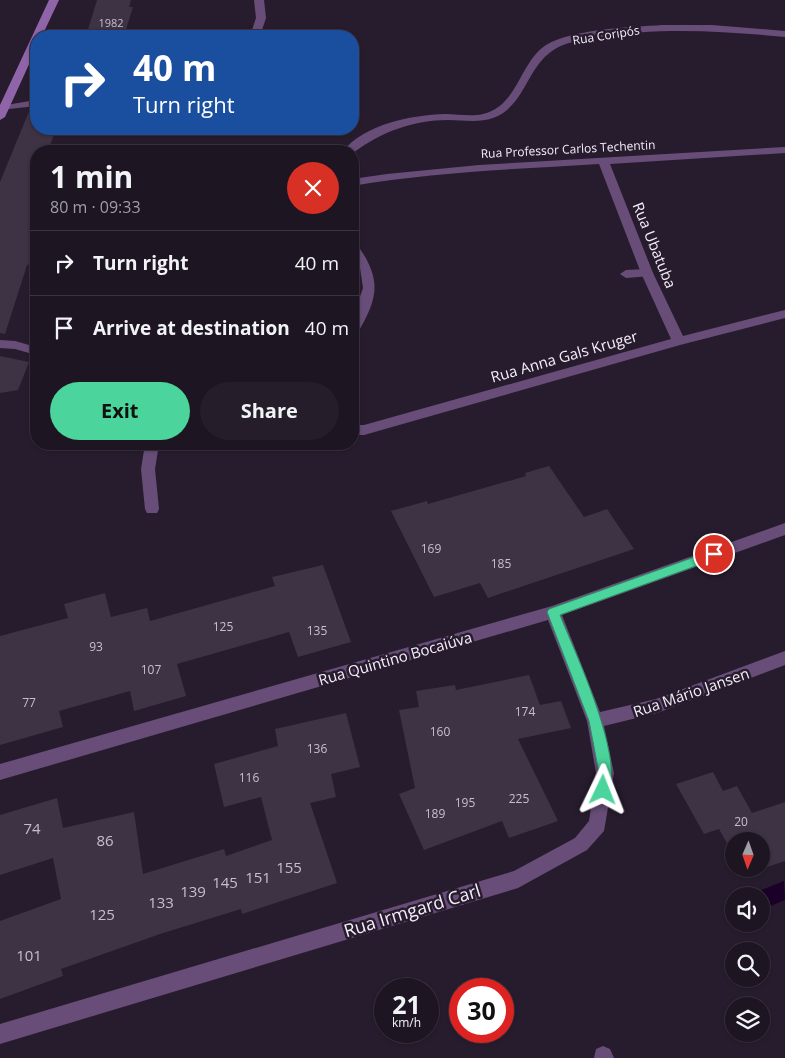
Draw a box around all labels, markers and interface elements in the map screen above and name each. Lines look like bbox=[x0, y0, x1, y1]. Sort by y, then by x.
house number: 1982 bbox=[98, 15, 124, 30]
street label: Rua Coripós bbox=[571, 21, 641, 49]
text: 40 m bbox=[133, 44, 216, 91]
icon: right bbox=[50, 50, 115, 115]
text: Turn right bbox=[133, 89, 235, 119]
street label: Rua Professor Carlos Techentin bbox=[480, 136, 656, 162]
text: 1 min bbox=[50, 156, 133, 197]
button: close bbox=[287, 162, 339, 214]
text: 80 m · 09:33 bbox=[50, 196, 141, 218]
street label: Rua Ubatuba bbox=[629, 199, 681, 291]
icon: right bbox=[50, 249, 78, 277]
text: Turn right bbox=[93, 250, 188, 276]
text: 40 m bbox=[295, 250, 339, 276]
icon: arrive bbox=[50, 314, 78, 342]
text: Arrive at destination bbox=[93, 315, 290, 341]
text: 40 m bbox=[305, 315, 349, 341]
street label: Rua Anna Gals Kruger bbox=[488, 325, 640, 387]
button: Exit bbox=[50, 382, 190, 440]
button: Share bbox=[200, 382, 339, 440]
pin bbox=[693, 533, 735, 575]
house number: 169 bbox=[421, 540, 441, 557]
icon: arrive bbox=[700, 540, 728, 568]
house number: 185 bbox=[491, 555, 511, 572]
house number: 125 bbox=[213, 618, 233, 635]
house number: 135 bbox=[307, 622, 327, 639]
street label: Rua Quintino Bocaiúva bbox=[316, 626, 474, 690]
house number: 93 bbox=[89, 638, 103, 655]
house number: 107 bbox=[141, 661, 161, 678]
street label: Rua Mário Jansen bbox=[630, 663, 752, 721]
house number: 77 bbox=[22, 694, 36, 711]
house number: 174 bbox=[515, 703, 535, 720]
house number: 160 bbox=[430, 723, 450, 740]
house number: 136 bbox=[307, 740, 327, 757]
position arrow bbox=[576, 763, 628, 815]
house number: 116 bbox=[239, 769, 259, 786]
house number: 225 bbox=[509, 790, 529, 807]
house number: 195 bbox=[455, 794, 475, 811]
house number: 189 bbox=[425, 805, 445, 822]
house number: 20 bbox=[734, 813, 748, 830]
house number: 74 bbox=[23, 818, 41, 838]
house number: 86 bbox=[96, 830, 114, 850]
north arrow bbox=[725, 832, 770, 878]
map controls bbox=[725, 832, 770, 1042]
house number: 155 bbox=[276, 857, 302, 877]
house number: 151 bbox=[245, 867, 271, 887]
house number: 145 bbox=[212, 872, 238, 892]
street label: Rua Irmgard Carl bbox=[341, 878, 483, 942]
house number: 139 bbox=[180, 881, 206, 901]
button: sound bbox=[725, 887, 770, 932]
house number: 133 bbox=[148, 892, 174, 912]
house number: 125 bbox=[89, 904, 115, 924]
button: search bbox=[725, 942, 770, 987]
house number: 101 bbox=[16, 945, 42, 965]
speed limit sign: 30 bbox=[449, 978, 514, 1043]
text: 21 bbox=[392, 987, 421, 1021]
button: layers bbox=[725, 997, 770, 1042]
text: km/h bbox=[392, 1014, 421, 1031]

